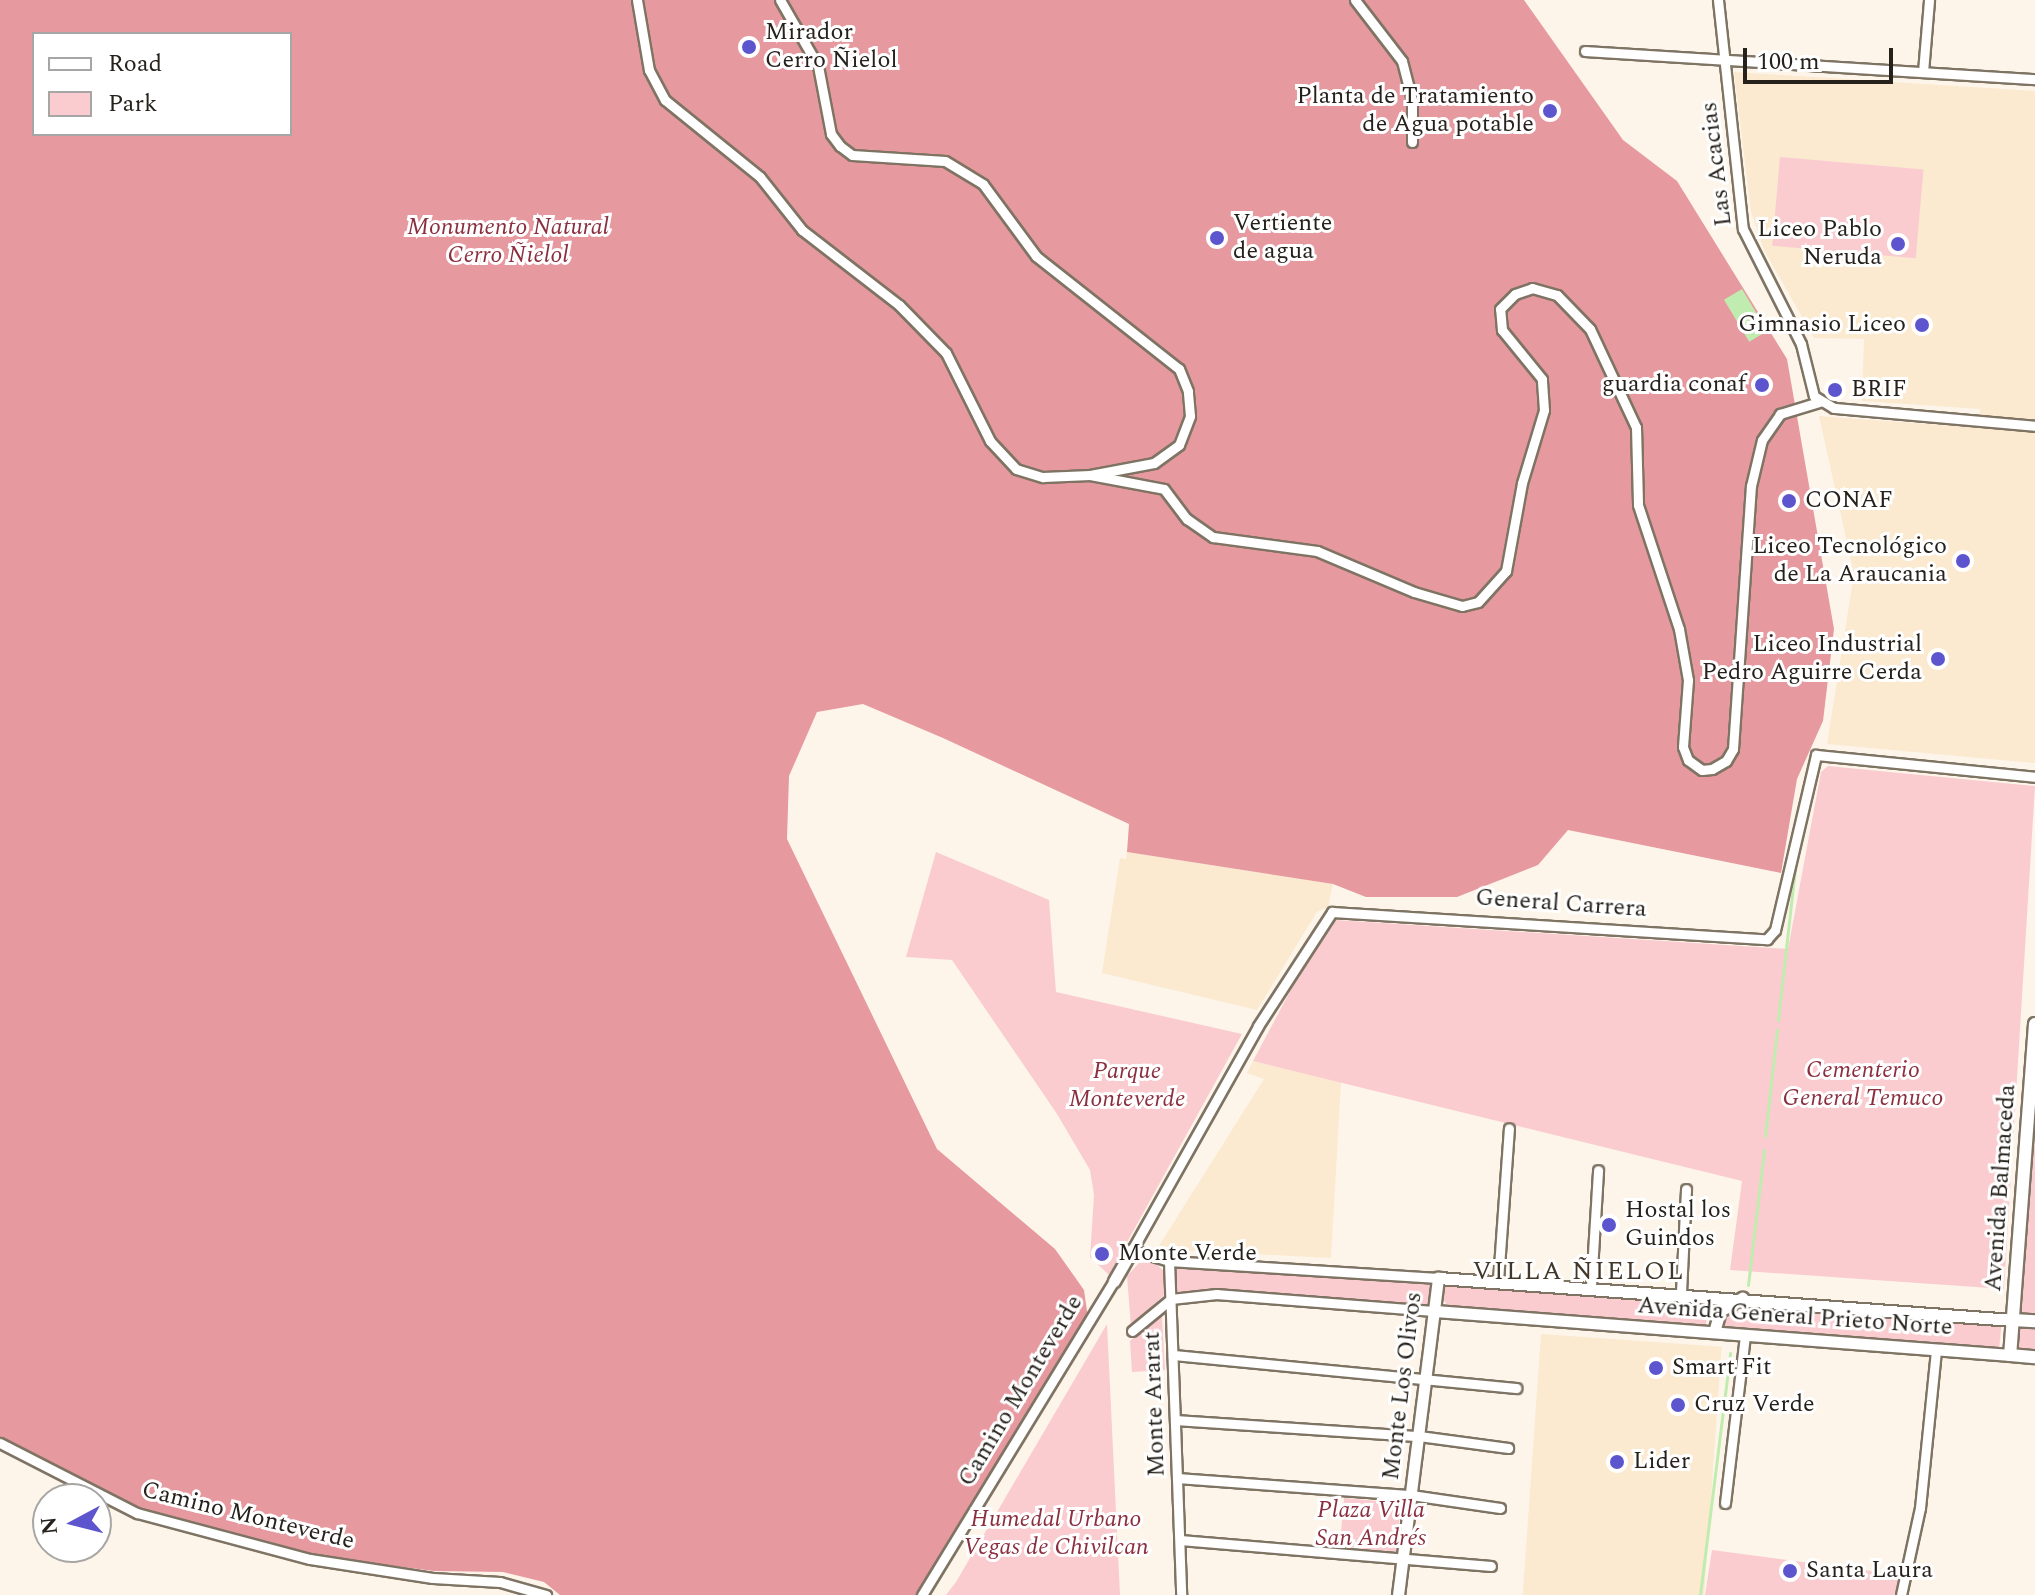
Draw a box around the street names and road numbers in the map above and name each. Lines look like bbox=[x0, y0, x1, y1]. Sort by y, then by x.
street label: Las Acacias bbox=[1695, 100, 1739, 228]
street label: General Carrera bbox=[1475, 884, 1647, 924]
street label: Avenida Balmaceda bbox=[1979, 1083, 2023, 1293]
street label: Camino Monteverde bbox=[953, 1290, 1089, 1492]
street label: Monte Los Olivos bbox=[1377, 1290, 1429, 1482]
street label: Avenida General Prieto Norte bbox=[1637, 1292, 1953, 1342]
street label: Monte Ararat bbox=[1138, 1331, 1172, 1477]
street label: Camino Monteverde bbox=[139, 1476, 357, 1556]

